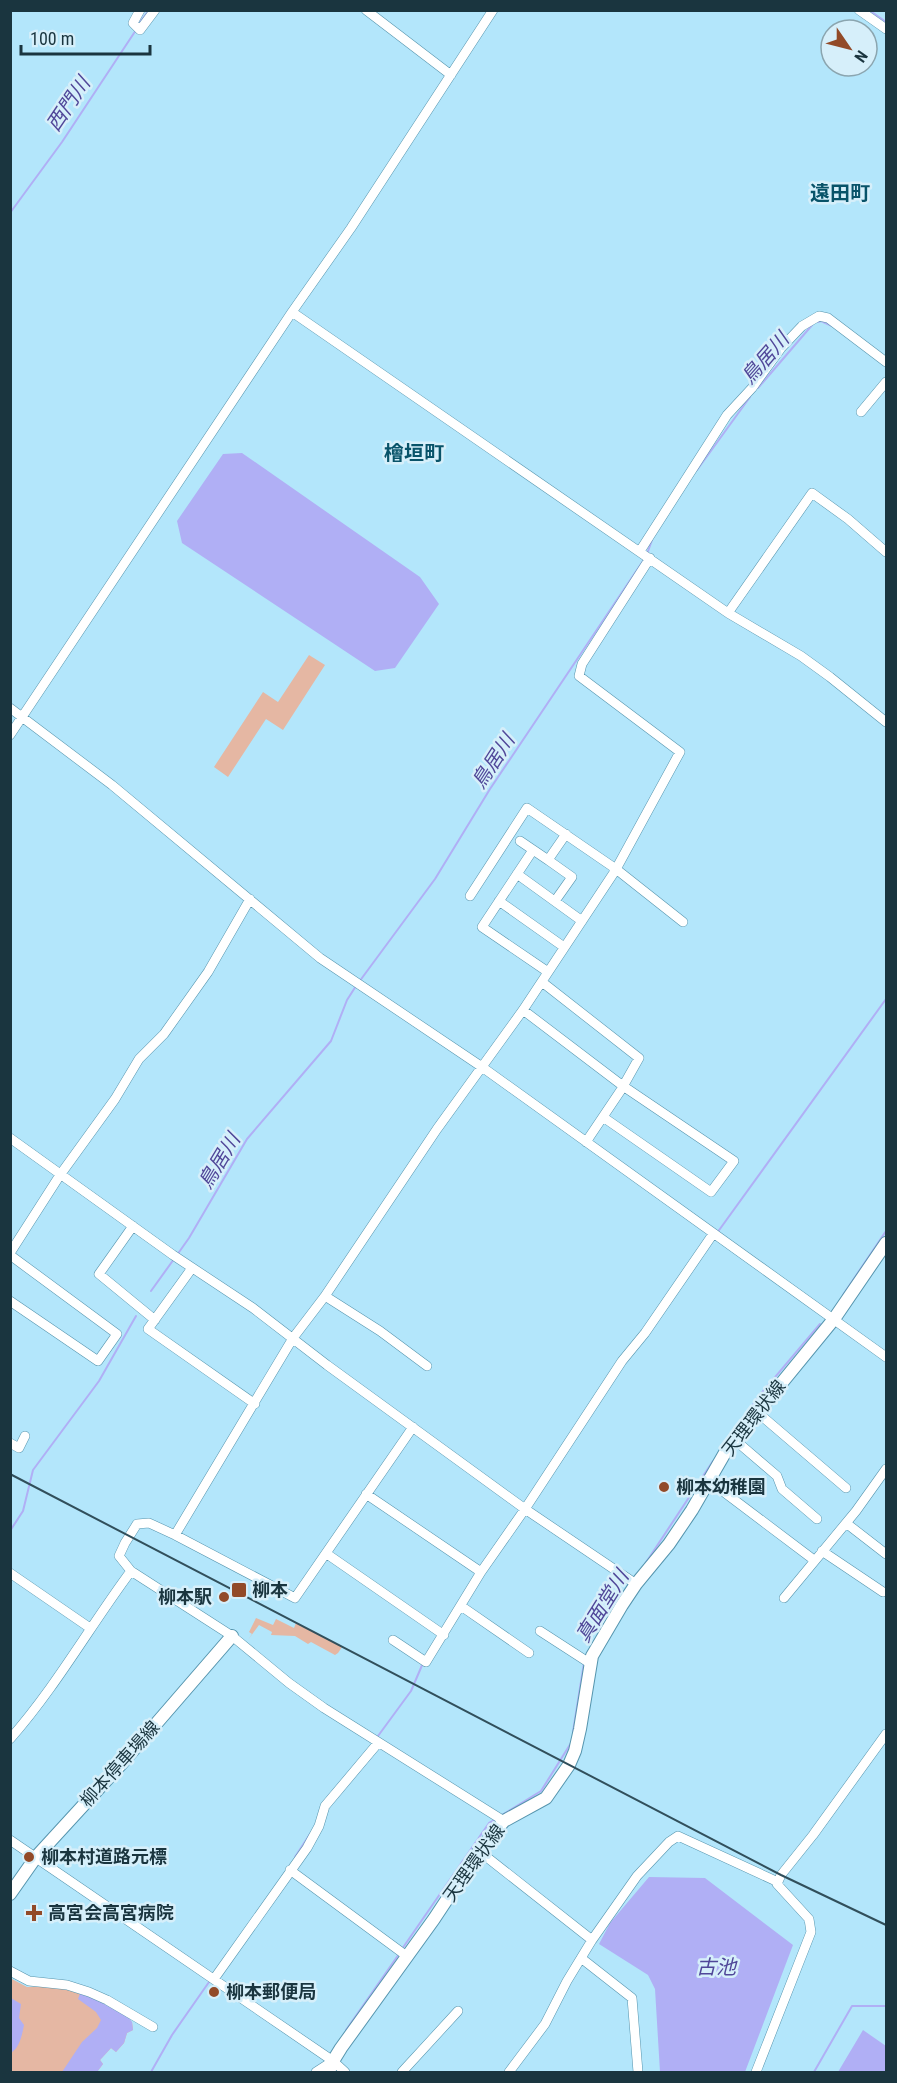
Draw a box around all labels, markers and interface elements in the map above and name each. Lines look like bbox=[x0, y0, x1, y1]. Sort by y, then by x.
scale bar bbox=[21, 18, 150, 56]
north arrow bbox=[819, 18, 879, 78]
text: 100 m bbox=[30, 28, 74, 49]
text: N bbox=[850, 47, 871, 66]
water label: 西門川 bbox=[41, 71, 96, 136]
district label: 遠田町 bbox=[810, 181, 870, 205]
water label: 鳥居川 bbox=[736, 326, 795, 389]
district label: 檜垣町 bbox=[384, 441, 444, 465]
water label: 鳥居川 bbox=[467, 728, 520, 793]
water label: 鳥居川 bbox=[193, 1127, 246, 1193]
street label: 天理環状線 bbox=[718, 1376, 790, 1460]
place label: 柳本幼稚園 bbox=[676, 1476, 766, 1497]
marker: 柳本幼稚園 bbox=[657, 1480, 671, 1494]
water label: 真面堂川 bbox=[571, 1564, 634, 1646]
place label: 柳本 bbox=[252, 1579, 288, 1600]
marker: 柳本 bbox=[230, 1581, 248, 1599]
place label: 柳本駅 bbox=[158, 1586, 212, 1607]
marker: 柳本駅 bbox=[217, 1590, 231, 1604]
street label: 柳本停車場線 bbox=[76, 1717, 164, 1811]
street label: 天理環状線 bbox=[439, 1820, 509, 1905]
place label: 柳本村道路元標 bbox=[41, 1846, 167, 1867]
marker: 柳本村道路元標 bbox=[22, 1850, 36, 1864]
place label: 高宮会高宮病院 bbox=[48, 1902, 174, 1923]
marker: 高宮会高宮病院 bbox=[25, 1904, 43, 1922]
water label: 古池 bbox=[696, 1955, 738, 1979]
place label: 柳本郵便局 bbox=[226, 1981, 316, 2002]
marker: 柳本郵便局 bbox=[207, 1985, 221, 1999]

